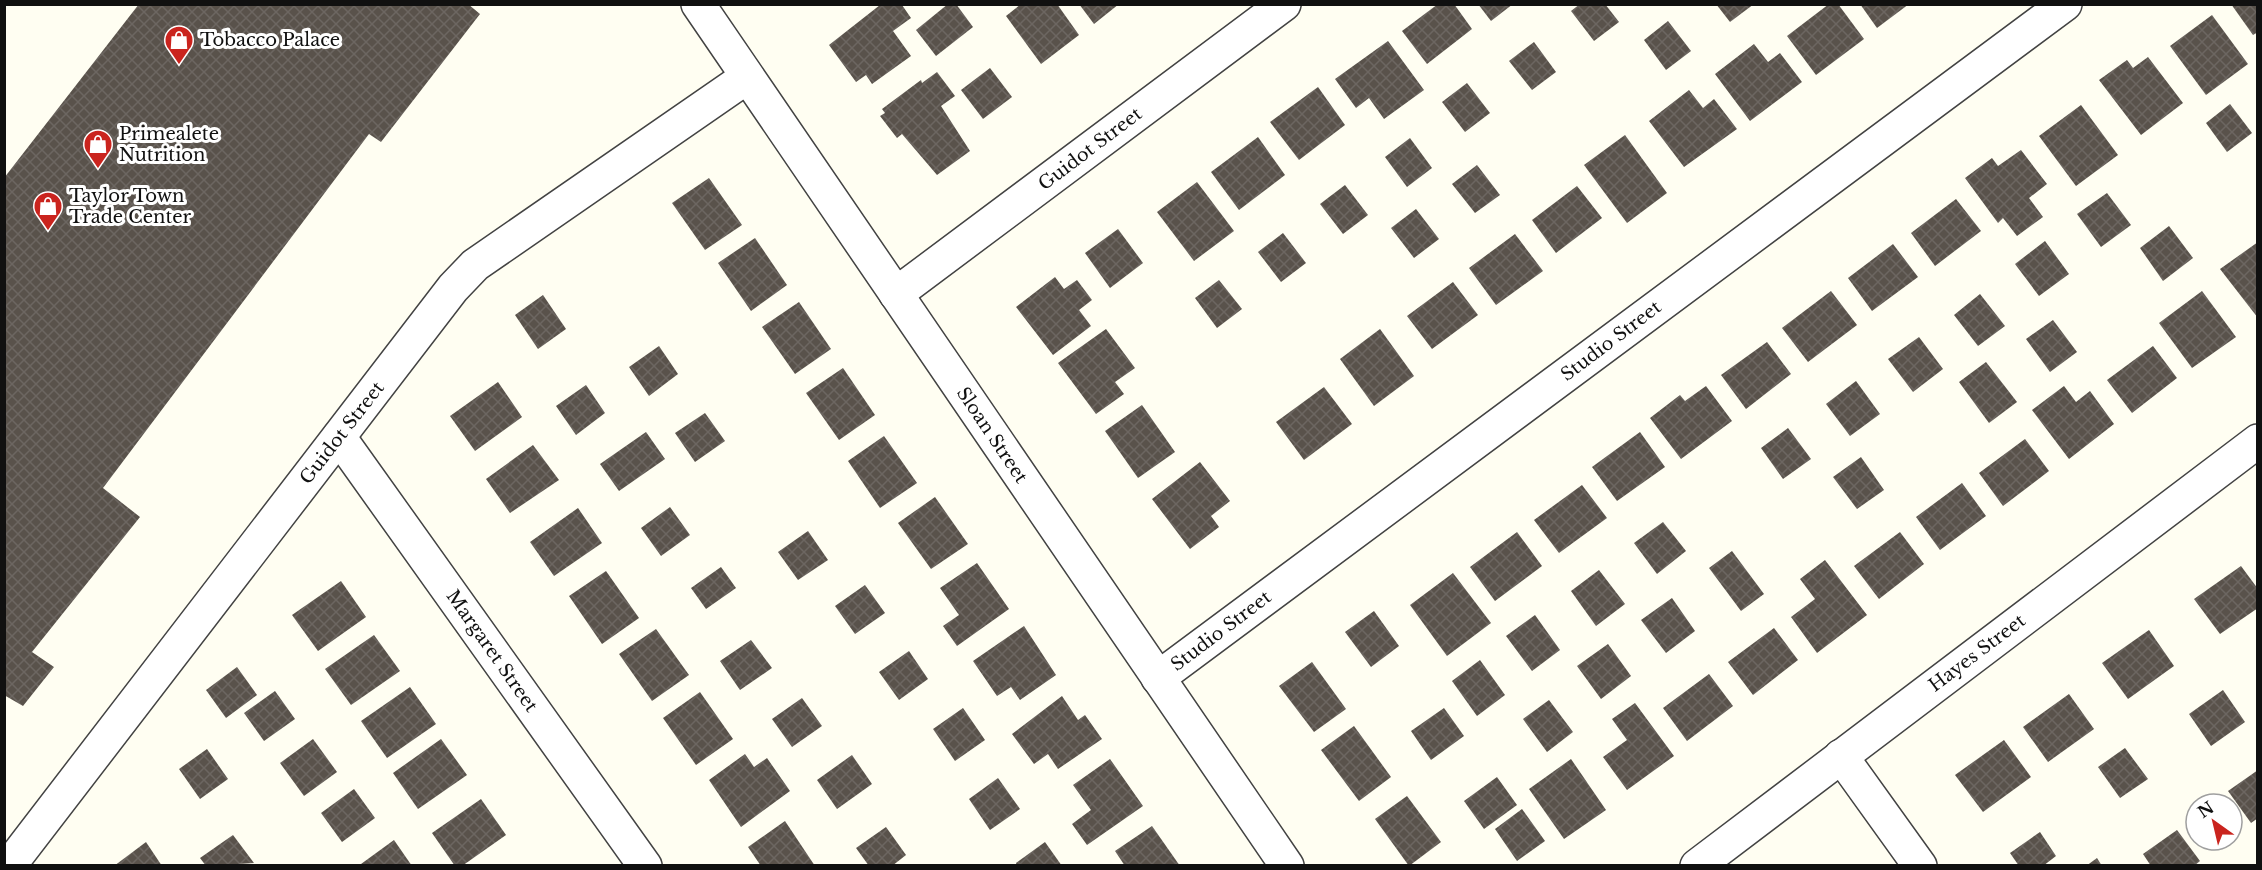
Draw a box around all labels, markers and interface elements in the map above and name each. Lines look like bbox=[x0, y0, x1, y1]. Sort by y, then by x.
shop icon: Tobacco Palace bbox=[163, 24, 195, 66]
place label: Tobacco Palace bbox=[200, 29, 340, 51]
street label: Guidot Street bbox=[1034, 103, 1146, 195]
place label: Primealete Nutrition bbox=[119, 123, 219, 166]
shop icon: Primealete Nutrition bbox=[82, 128, 114, 170]
place label: Taylor Town Trade Center bbox=[69, 185, 192, 228]
shop icon: Taylor Town Trade Center bbox=[32, 190, 64, 232]
street label: Studio Street bbox=[1557, 296, 1666, 386]
street label: Guidot Street bbox=[295, 377, 389, 489]
street label: Sloan Street bbox=[952, 383, 1032, 487]
street label: Margaret Street bbox=[442, 586, 542, 716]
street label: Studio Street bbox=[1167, 586, 1276, 676]
street label: Hayes Street bbox=[1924, 609, 2030, 696]
north arrow bbox=[2184, 792, 2244, 852]
text: N bbox=[2194, 797, 2217, 822]

